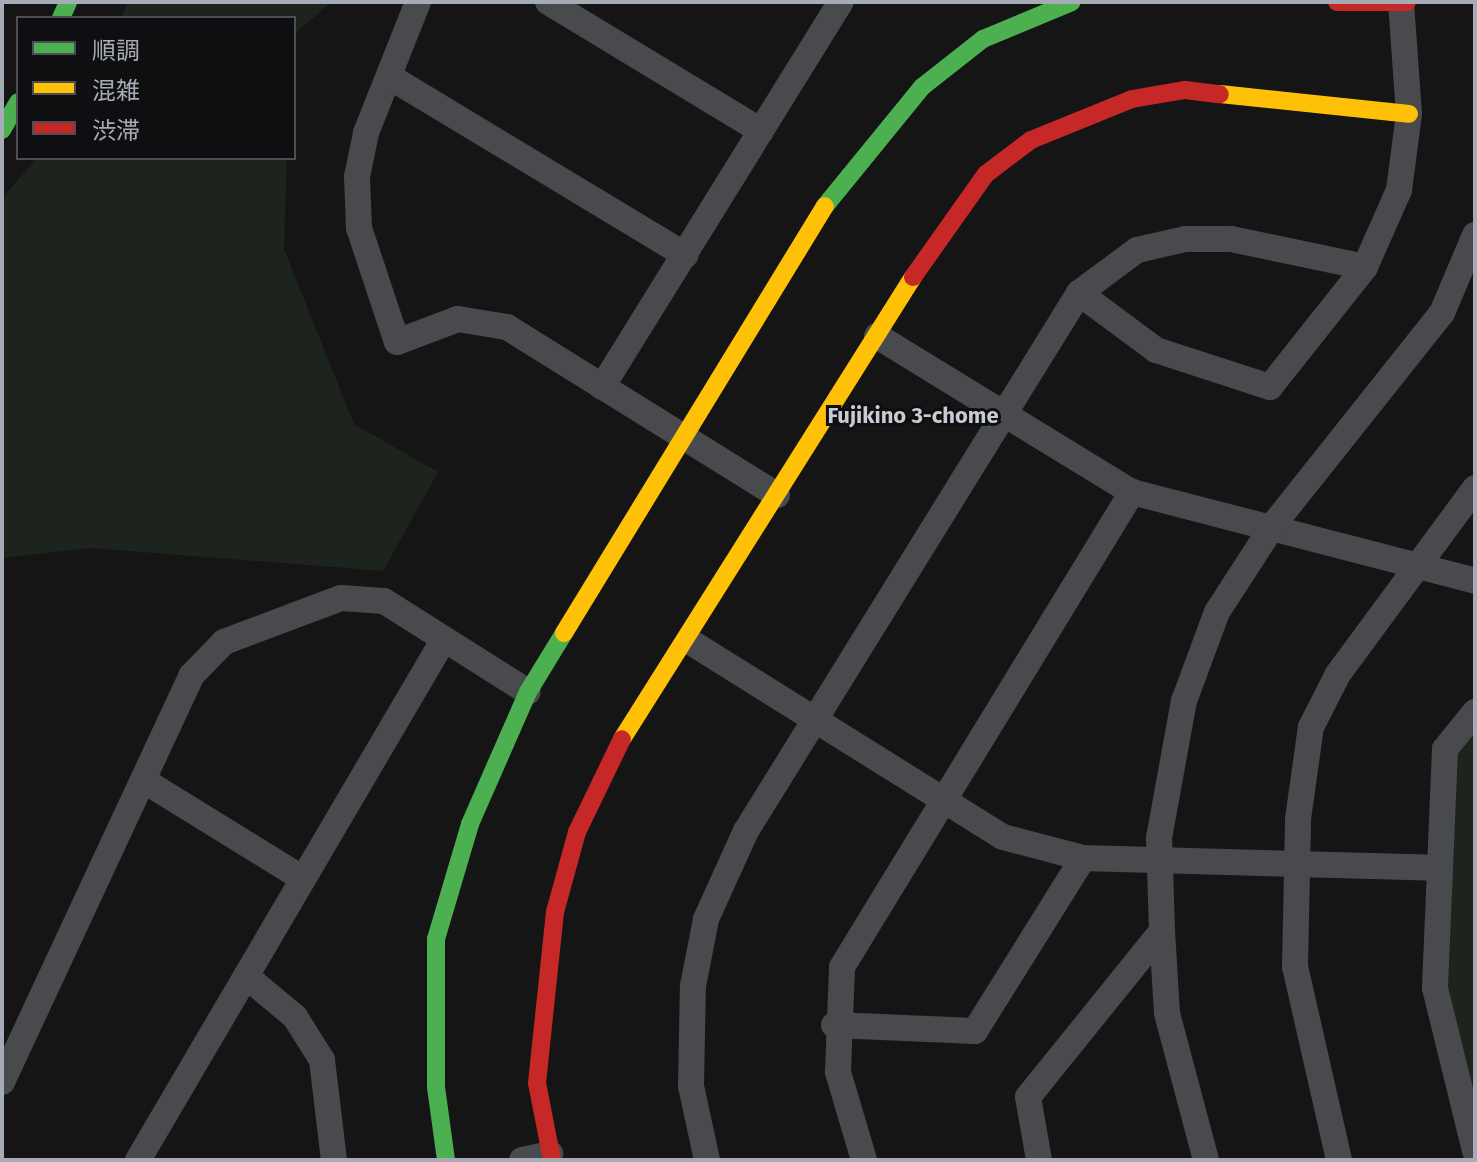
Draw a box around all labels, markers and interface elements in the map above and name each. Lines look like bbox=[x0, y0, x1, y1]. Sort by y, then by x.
legend bbox=[16, 16, 296, 160]
text: 順調 bbox=[92, 37, 140, 65]
text: 混雑 bbox=[92, 77, 140, 105]
text: 渋滞 bbox=[92, 117, 140, 145]
district label: Fujikino 3-chome bbox=[827, 403, 999, 429]

